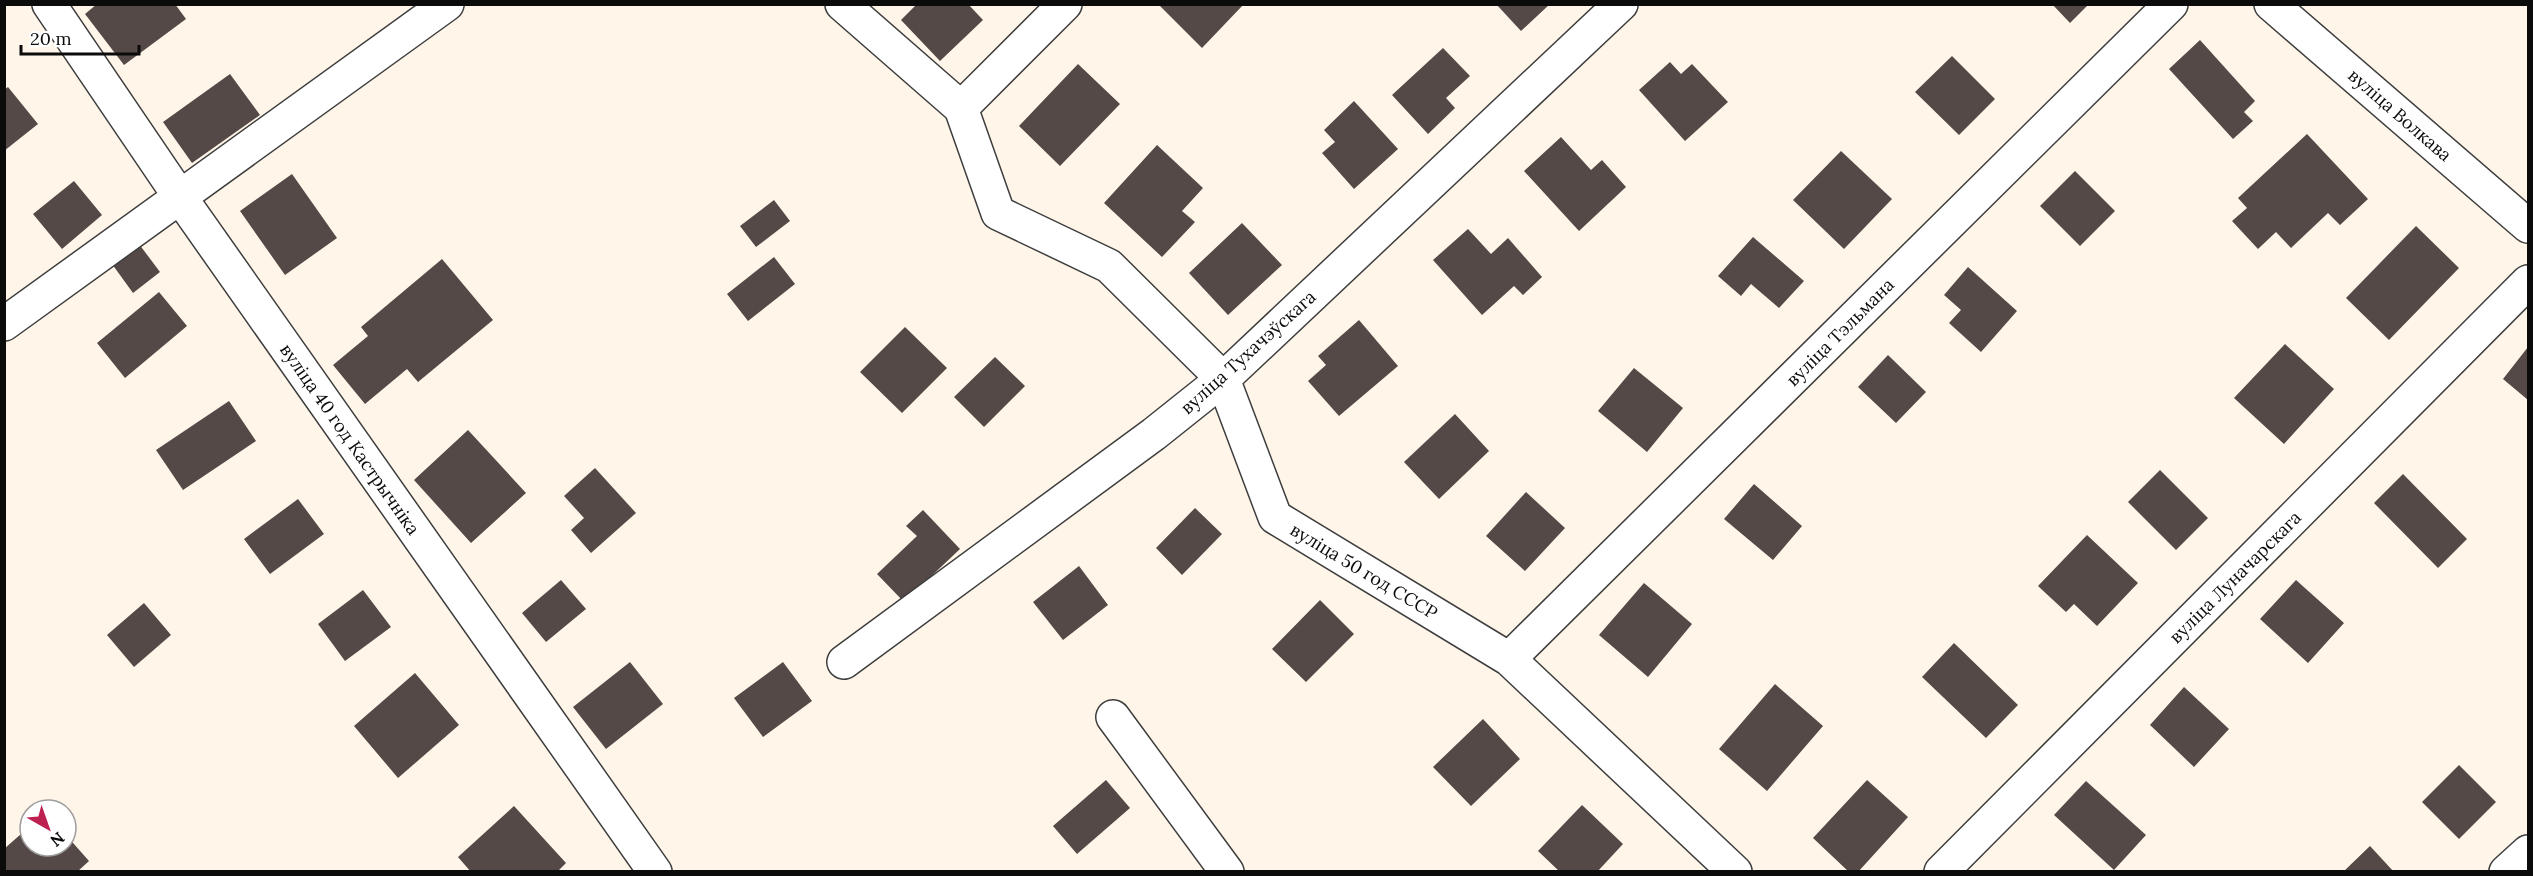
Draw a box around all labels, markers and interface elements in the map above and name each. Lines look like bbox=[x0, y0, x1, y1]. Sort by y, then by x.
scale bar bbox=[21, 18, 140, 56]
text: 20 m bbox=[30, 27, 72, 50]
street label: вуліца Волкава bbox=[2344, 64, 2456, 166]
street label: вуліца Тэльмана bbox=[1781, 273, 1899, 391]
street label: вуліца Тухачэўскага bbox=[1176, 285, 1320, 419]
street label: вуліца 40 год Кастрычніка bbox=[275, 339, 425, 539]
street label: вуліца Луначарскага bbox=[2164, 506, 2306, 648]
street label: вуліца 50 год СССР bbox=[1286, 518, 1442, 624]
north arrow bbox=[18, 798, 78, 858]
text: N bbox=[46, 828, 69, 851]

